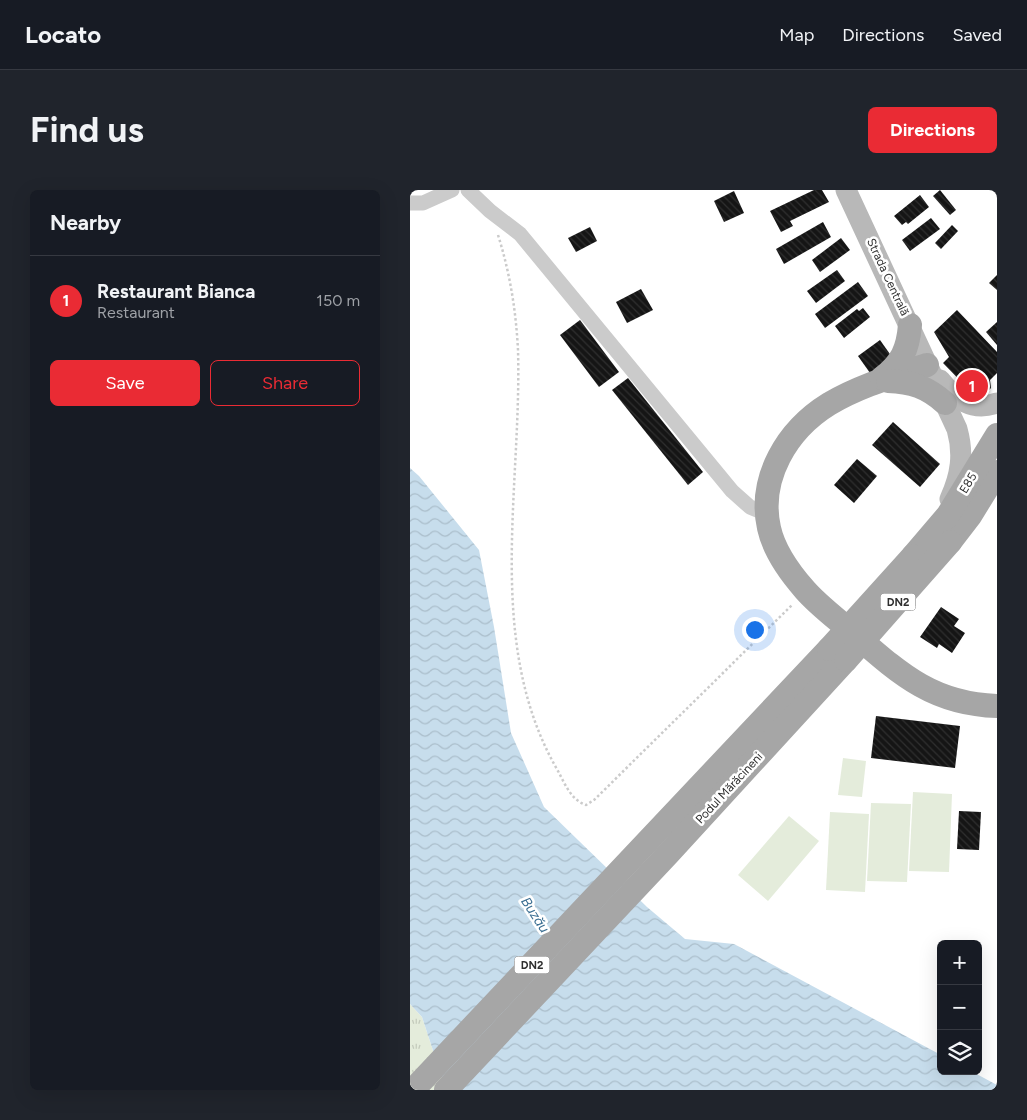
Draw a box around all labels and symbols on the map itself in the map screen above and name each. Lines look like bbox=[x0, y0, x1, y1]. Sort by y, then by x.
street label: Strada Centrală bbox=[864, 236, 912, 318]
pin: 1 bbox=[956, 367, 988, 405]
street label: E85 bbox=[956, 470, 980, 496]
road number: DN2 bbox=[880, 594, 916, 611]
your location bbox=[742, 617, 768, 643]
street label: Podul Mărăcineni bbox=[693, 750, 765, 826]
water label: Buzău bbox=[517, 894, 553, 936]
road number: DN2 bbox=[514, 956, 550, 974]

